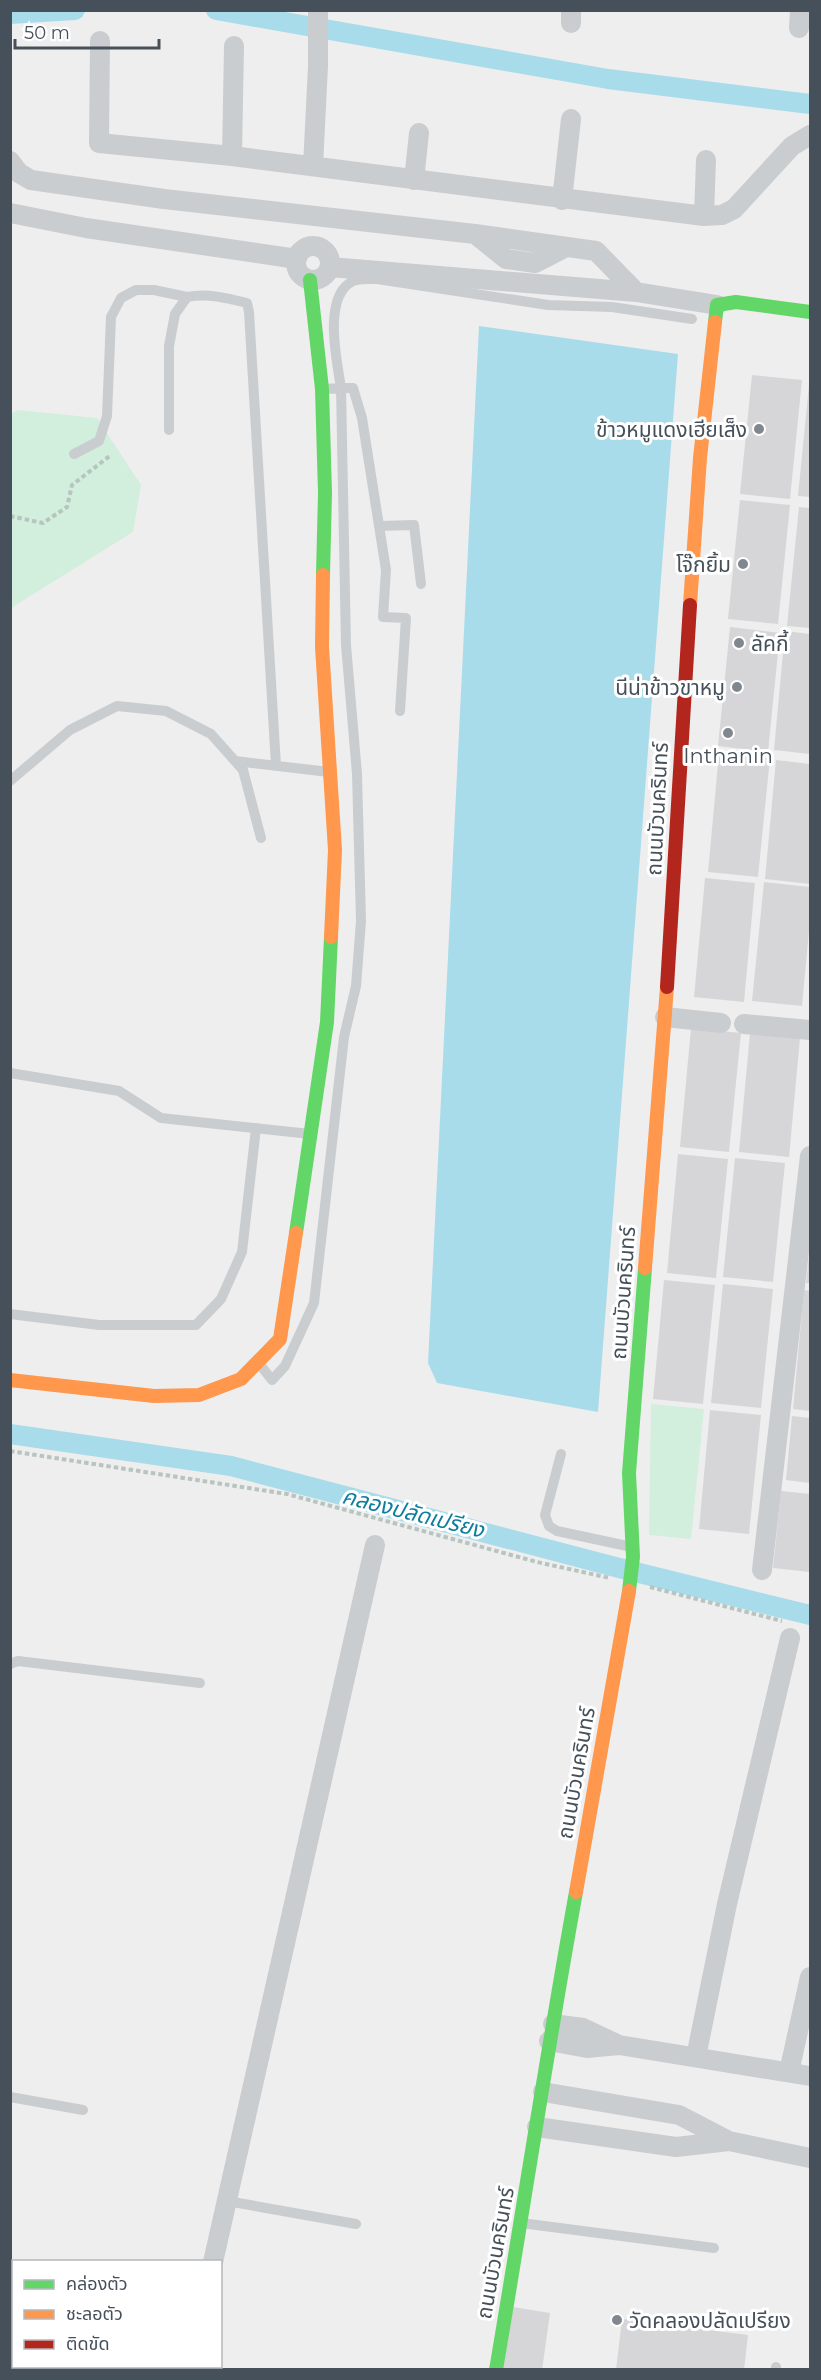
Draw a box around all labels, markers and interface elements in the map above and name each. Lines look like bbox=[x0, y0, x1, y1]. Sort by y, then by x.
scale bar bbox=[15, 12, 159, 50]
text: 50 m bbox=[24, 22, 70, 44]
place label: ข้าวหมูแดงเฮียเส็ง bbox=[596, 417, 747, 443]
marker: ข้าวหมูแดงเฮียเส็ง bbox=[752, 422, 766, 436]
place label: โจ๊กยิ้ม bbox=[676, 551, 731, 577]
marker: โจ๊กยิ้ม bbox=[736, 557, 750, 571]
place label: ลัคกี้ bbox=[751, 629, 789, 656]
marker: ลัคกี้ bbox=[732, 636, 746, 650]
place label: นีน่าข้าวขาหมู bbox=[615, 675, 725, 701]
marker: นีน่าข้าวขาหมู bbox=[730, 680, 744, 694]
marker: Inthanin bbox=[721, 726, 735, 740]
street label: ถนนบัวนครินทร์ bbox=[641, 741, 673, 876]
place label: Inthanin bbox=[683, 743, 773, 768]
street label: ถนนบัวนครินทร์ bbox=[606, 1225, 640, 1360]
water label: คลองปลัดเปรียง bbox=[339, 1482, 488, 1544]
street label: ถนนบัวนครินทร์ bbox=[552, 1704, 600, 1841]
street label: ถนนบัวนครินทร์ bbox=[471, 2184, 519, 2321]
legend bbox=[12, 2260, 222, 2368]
text: คล่องตัว bbox=[66, 2273, 128, 2295]
text: ชะลอตัว bbox=[66, 2303, 123, 2325]
place label: วัดคลองปลัดเปรียง bbox=[629, 2308, 791, 2333]
marker: วัดคลองปลัดเปรียง bbox=[610, 2313, 624, 2327]
text: ติดขัด bbox=[66, 2333, 109, 2355]

